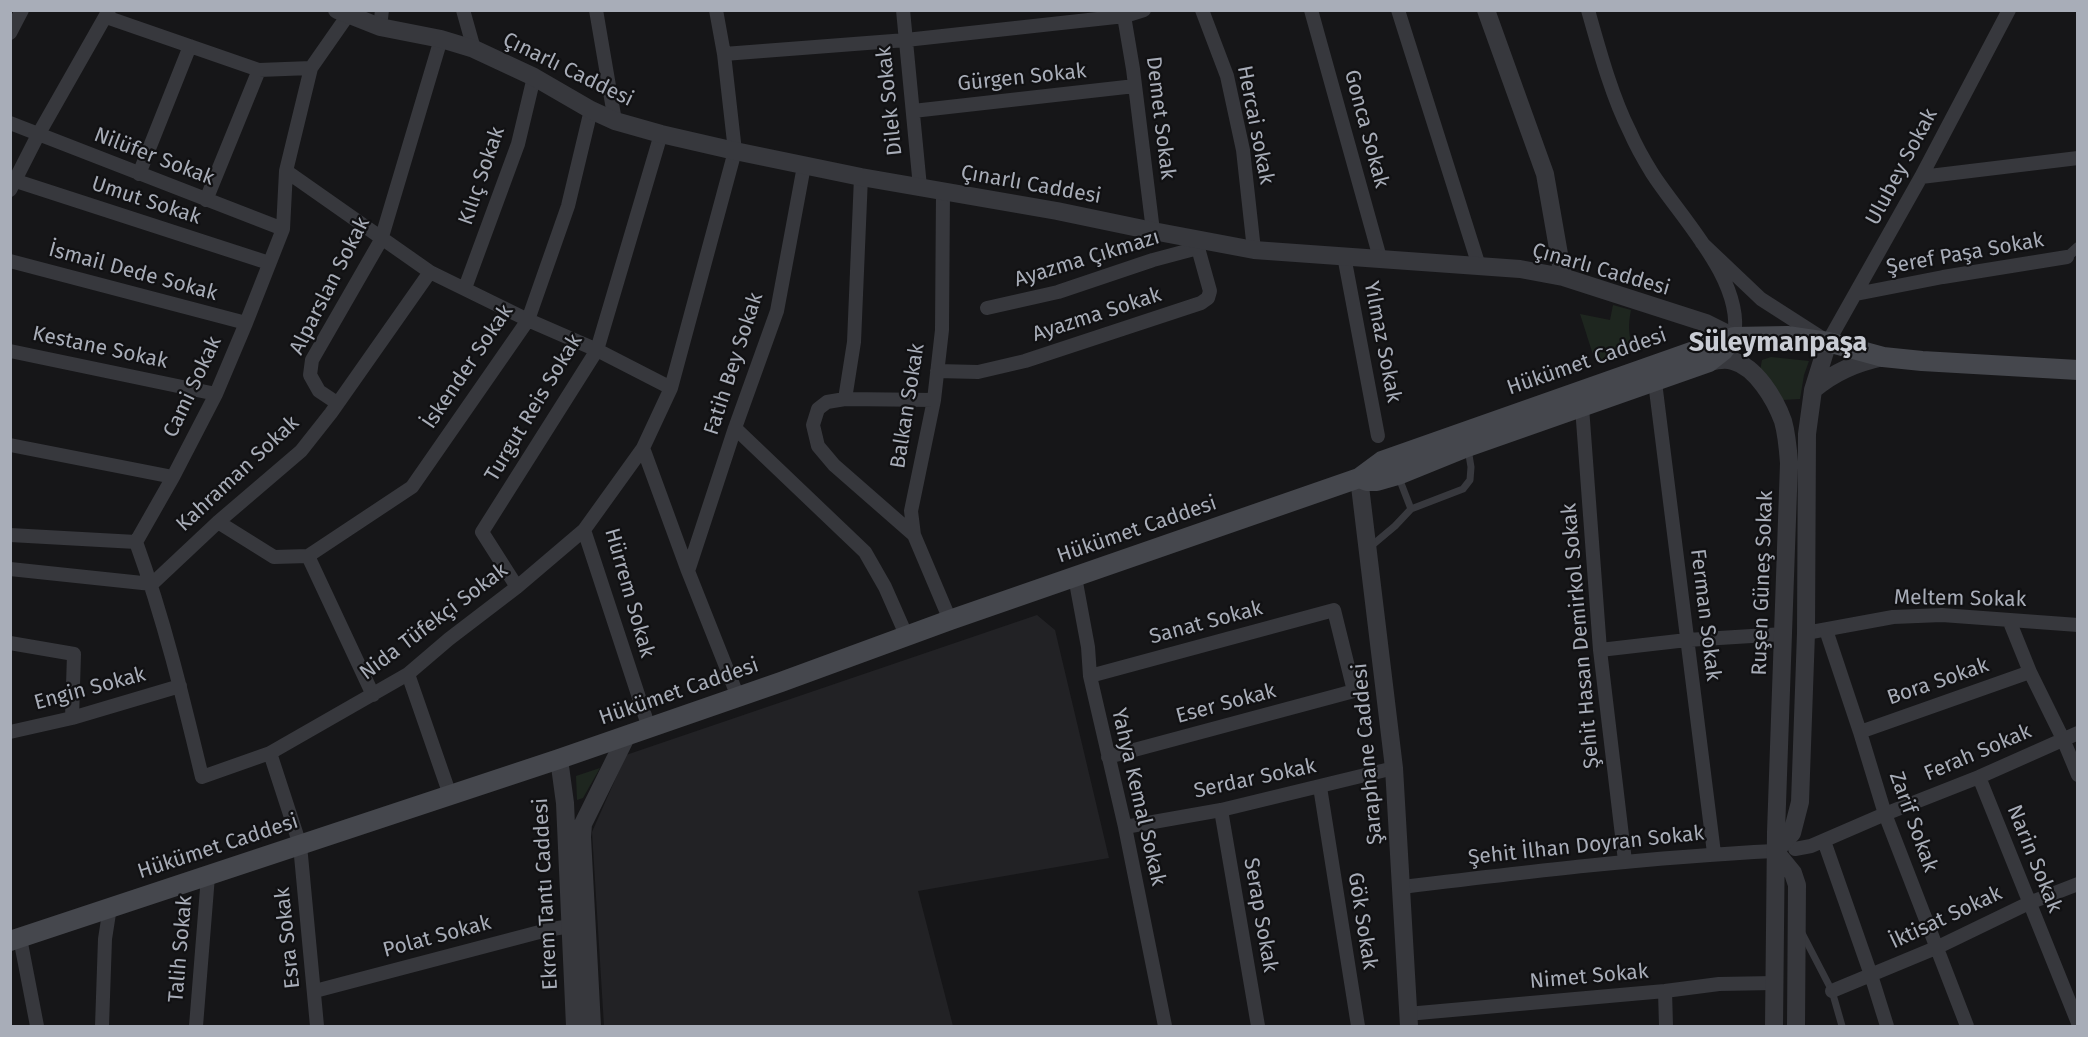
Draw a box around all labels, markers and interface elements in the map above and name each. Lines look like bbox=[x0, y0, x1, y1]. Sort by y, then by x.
street label: Çınarlı Caddesi bbox=[499, 28, 637, 112]
street label: Dilek Sokak bbox=[872, 45, 908, 157]
street label: Demet Sokak bbox=[1140, 55, 1180, 181]
street label: Gürgen Sokak bbox=[956, 59, 1088, 97]
street label: Hercai sokak bbox=[1231, 63, 1279, 187]
street label: Gonca Sokak bbox=[1338, 67, 1394, 191]
street label: Ulubey Sokak bbox=[1861, 104, 1943, 230]
street label: Nilüfer Sokak bbox=[90, 122, 218, 192]
street label: Kılıç Sokak bbox=[453, 124, 511, 228]
street label: Çınarlı Caddesi bbox=[959, 160, 1103, 210]
street label: Umut Sokak bbox=[88, 171, 204, 231]
street label: Alparslan Sokak bbox=[284, 213, 376, 359]
street label: Ayazma Çıkmazı bbox=[1011, 225, 1163, 293]
street label: Şeref Paşa Sokak bbox=[1884, 228, 2046, 280]
street label: İsmail Dede Sokak bbox=[46, 237, 220, 307]
street label: Çınarlı Caddesi bbox=[1529, 238, 1673, 302]
street label: Yılmaz Sokak bbox=[1358, 279, 1406, 405]
street label: Ayazma Sokak bbox=[1029, 282, 1165, 348]
street label: Fatih Bey Sokak bbox=[699, 290, 769, 438]
street label: İskender Sokak bbox=[417, 300, 519, 434]
street label: Kestane Sokak bbox=[30, 321, 170, 375]
street label: Hükümet Caddesi bbox=[1504, 323, 1670, 401]
district label: Süleymanpaşa bbox=[1689, 327, 1867, 359]
street label: Turgut Reis Sokak bbox=[480, 330, 588, 486]
street label: Cami Sokak bbox=[159, 332, 227, 442]
street label: Balkan Sokak bbox=[886, 342, 930, 470]
street label: Kahraman Sokak bbox=[171, 411, 305, 537]
street label: Ruşen Güneş Sokak bbox=[1747, 490, 1779, 676]
street label: Hükümet Caddesi bbox=[1054, 491, 1220, 569]
street label: Şehit Hasan Demirkol Sokak bbox=[1557, 502, 1605, 770]
street label: Hürrem Sokak bbox=[599, 525, 659, 661]
street label: Ferman Sokak bbox=[1684, 548, 1726, 682]
street label: Nida Tüfekçi Sokak bbox=[355, 558, 513, 686]
street label: Meltem Sokak bbox=[1894, 585, 2026, 613]
street label: Sanat Sokak bbox=[1147, 596, 1265, 650]
street label: Hükümet Caddesi bbox=[596, 653, 762, 731]
street label: Bora Sokak bbox=[1884, 653, 1992, 711]
street label: Engin Sokak bbox=[32, 662, 148, 716]
street label: Şaraphane Caddesi bbox=[1347, 662, 1389, 846]
street label: Eser Sokak bbox=[1173, 679, 1279, 729]
street label: Yahya Kemal Sokak bbox=[1105, 706, 1171, 888]
street label: Ferah Sokak bbox=[1921, 719, 2035, 787]
street label: Serdar Sokak bbox=[1192, 754, 1318, 804]
street label: Zarif Sokak bbox=[1883, 768, 1943, 876]
street label: Ekrem Tantı Caddesi bbox=[528, 797, 564, 991]
street label: Narin Sokak bbox=[2001, 801, 2067, 917]
street label: Hükümet Caddesi bbox=[135, 809, 301, 885]
street label: Şehit İlhan Doyran Sokak bbox=[1467, 821, 1705, 871]
street label: Serap Sokak bbox=[1238, 856, 1282, 974]
street label: Gök Sokak bbox=[1342, 871, 1382, 971]
street label: İktisat Sokak bbox=[1886, 881, 2006, 955]
street label: Esra Sokak bbox=[270, 886, 306, 990]
street label: Talih Sokak bbox=[164, 894, 198, 1004]
street label: Polat Sokak bbox=[380, 910, 494, 964]
street label: Nimet Sokak bbox=[1529, 959, 1649, 995]

